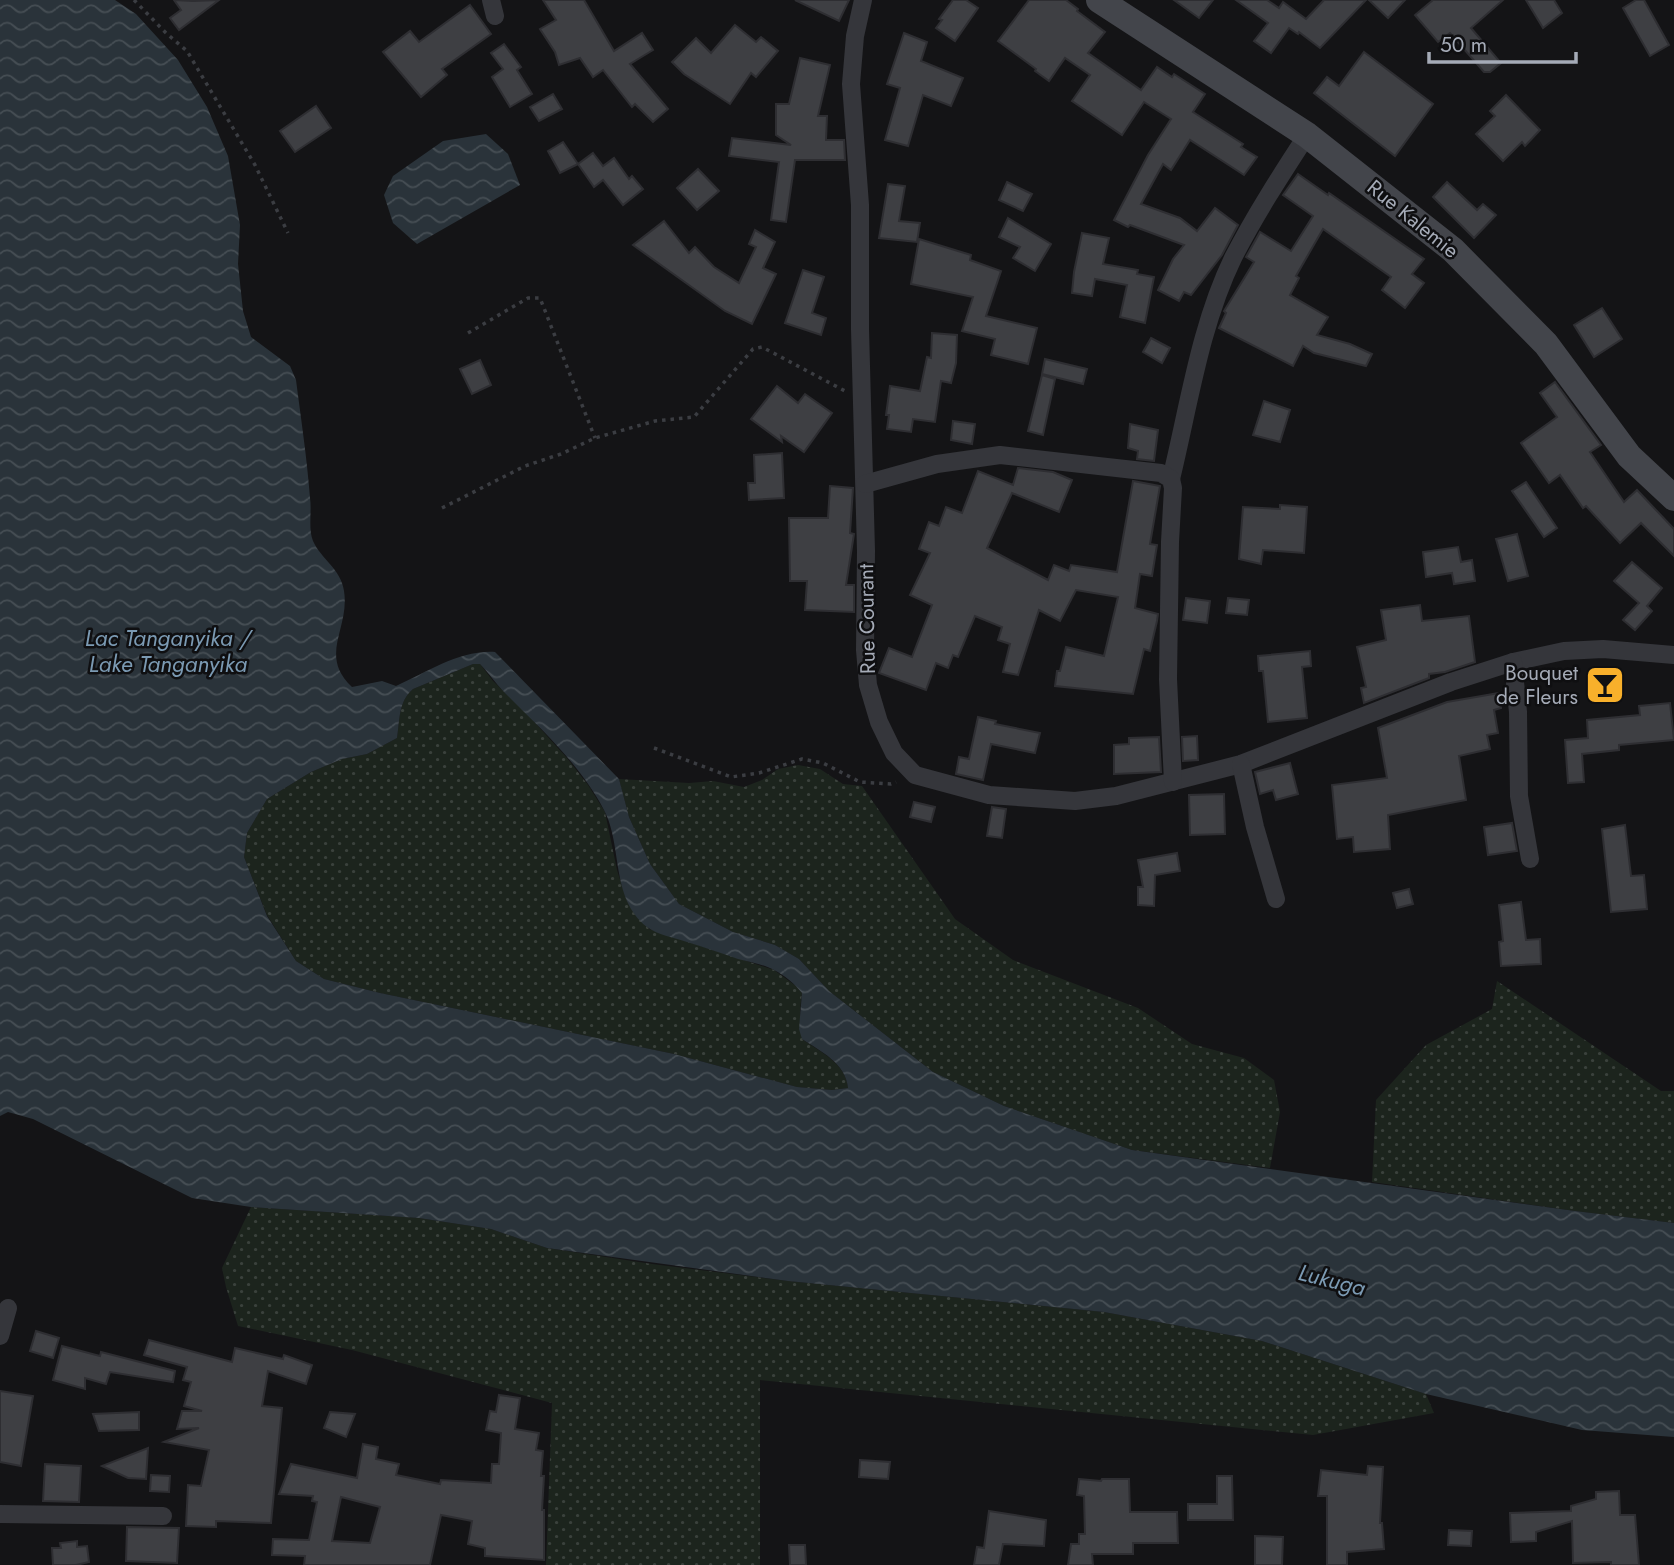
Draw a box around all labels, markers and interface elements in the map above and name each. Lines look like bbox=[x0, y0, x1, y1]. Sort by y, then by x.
scale bar bbox=[1429, 21, 1576, 65]
text: 50 m bbox=[1440, 30, 1487, 60]
street label: Rue Kalemie bbox=[1361, 173, 1465, 265]
street label: Rue Courant bbox=[851, 564, 883, 674]
water label: Lac Tanganyika / Lake Tanganyika bbox=[85, 621, 254, 681]
place label: Bouquet de Fleurs bbox=[1496, 658, 1578, 712]
bar icon: Bouquet de Fleurs bbox=[1584, 664, 1626, 706]
water label: Lukuga bbox=[1295, 1255, 1369, 1305]

